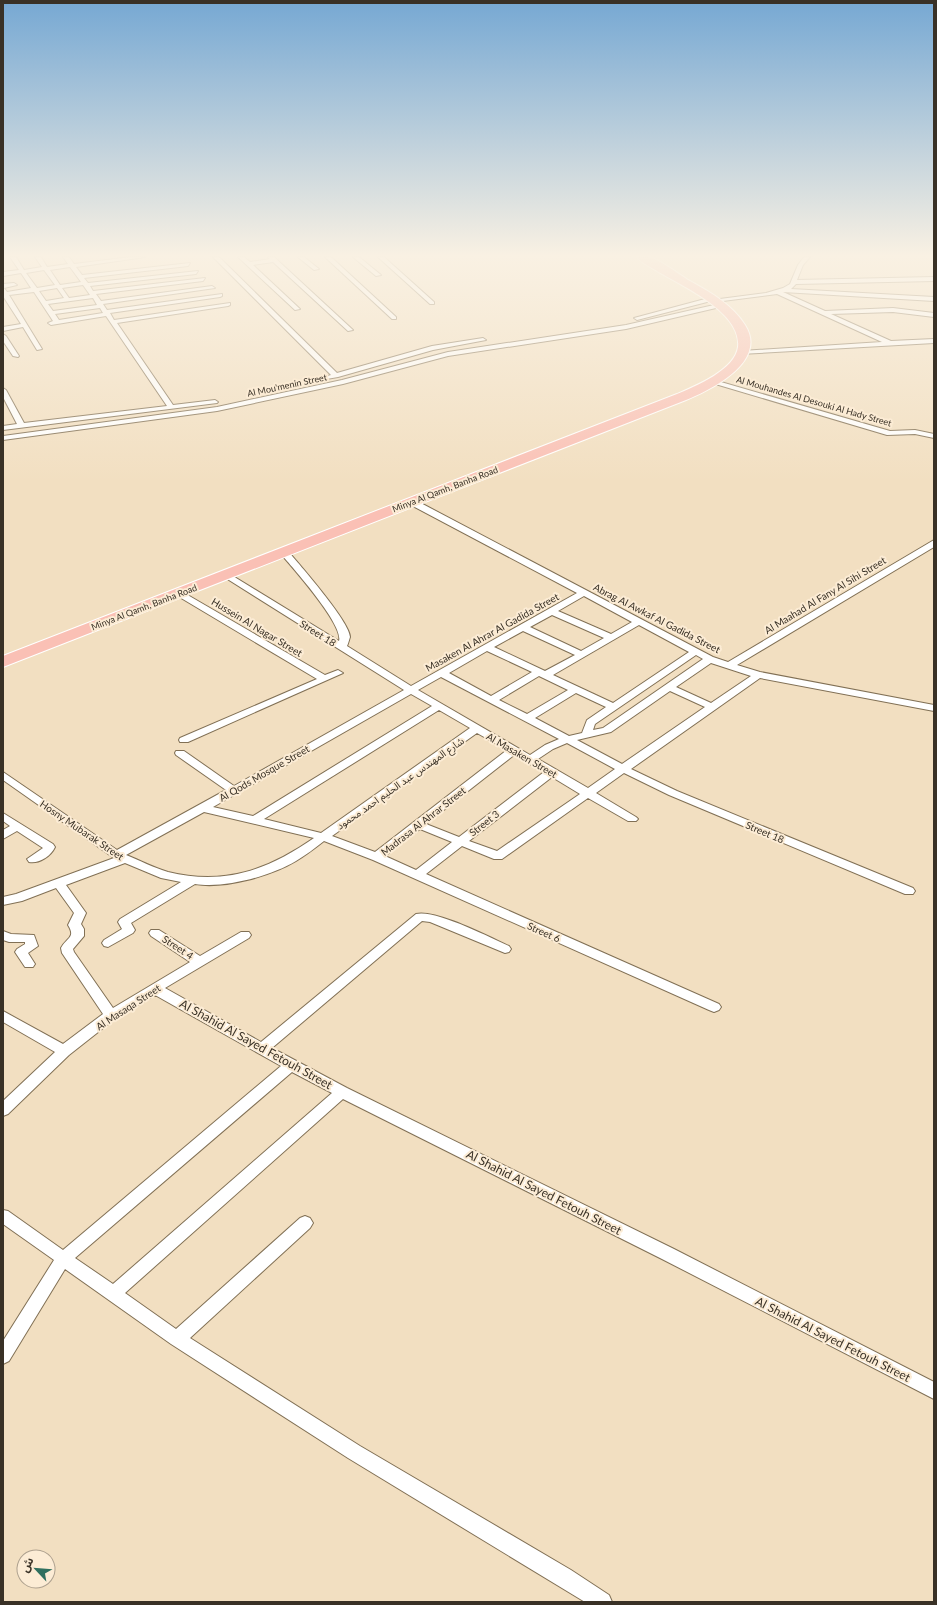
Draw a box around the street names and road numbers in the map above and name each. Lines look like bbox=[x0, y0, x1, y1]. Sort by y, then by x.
street label: Al Mou'menin Street bbox=[246, 371, 329, 399]
street label: Al Mouhandes Al Desouki Al Hady Street bbox=[735, 374, 894, 429]
street label: Minya Al Qamh, Banha Road bbox=[391, 464, 499, 514]
street label: Al Maahad Al Fany Al Sihi Street bbox=[762, 554, 888, 636]
street label: Abrag Al Awkaf Al Gadida Street bbox=[592, 581, 723, 656]
street label: Minya Al Qamh, Banha Road bbox=[90, 582, 198, 632]
street label: Masaken Al Ahrar Al Gadida Street bbox=[423, 590, 561, 674]
street label: Hussein Al Nagar Street bbox=[209, 595, 305, 659]
street label: Street 18 bbox=[298, 617, 339, 649]
street label: Al Masaken Street bbox=[485, 730, 560, 780]
street label: شارع المهندس عبد الحليم احمد محمود bbox=[334, 734, 467, 833]
street label: Al Qods Mosque Street bbox=[217, 742, 312, 804]
street label: Madrasa Al Ahrar Street bbox=[378, 784, 468, 858]
street label: Hosny Mubarak Street bbox=[38, 798, 126, 863]
street label: Street 3 bbox=[467, 807, 502, 838]
street label: Street 18 bbox=[744, 819, 786, 846]
street label: Street 6 bbox=[526, 919, 562, 945]
street label: Street 4 bbox=[160, 933, 196, 962]
street label: Al Masaqa Street bbox=[93, 981, 163, 1032]
street label: Al Shahid Al Sayed Fetouh Street bbox=[177, 996, 336, 1093]
street label: Al Shahid Al Sayed Fetouh Street bbox=[464, 1146, 625, 1238]
street label: Al Shahid Al Sayed Fetouh Street bbox=[753, 1293, 914, 1385]

